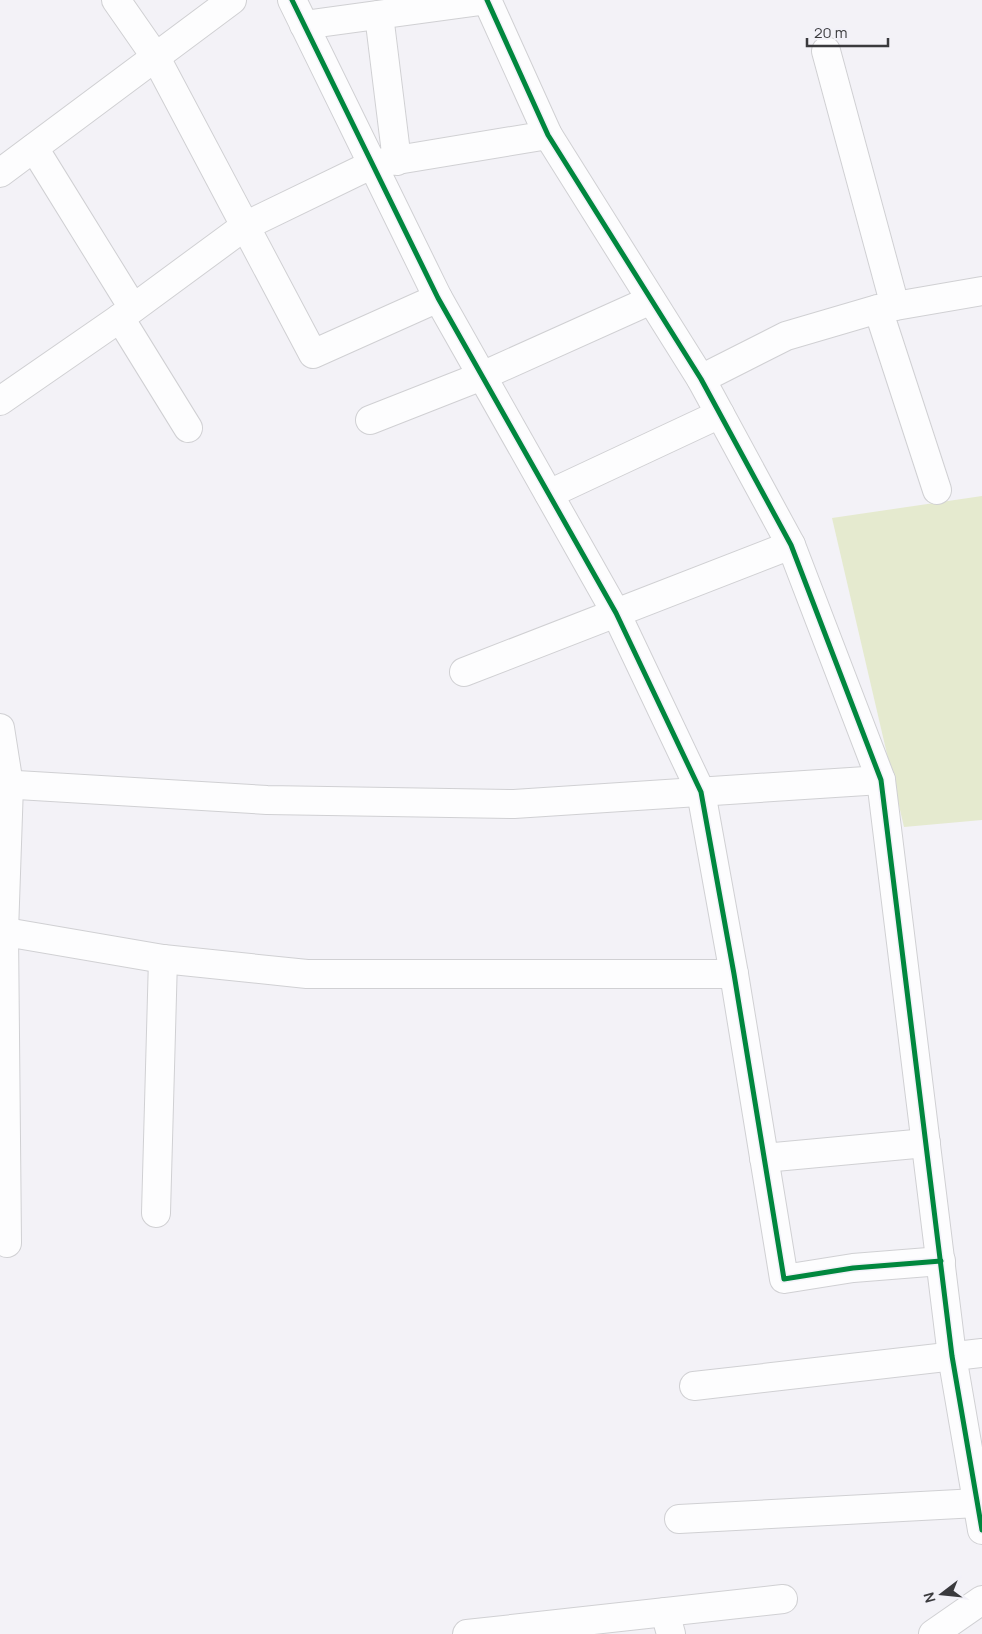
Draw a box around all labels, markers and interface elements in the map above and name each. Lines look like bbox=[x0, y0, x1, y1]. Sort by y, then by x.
scale bar bbox=[807, 15, 888, 47]
text: 20 m bbox=[814, 22, 847, 43]
north arrow bbox=[917, 1569, 967, 1619]
text: N bbox=[919, 1590, 940, 1605]

